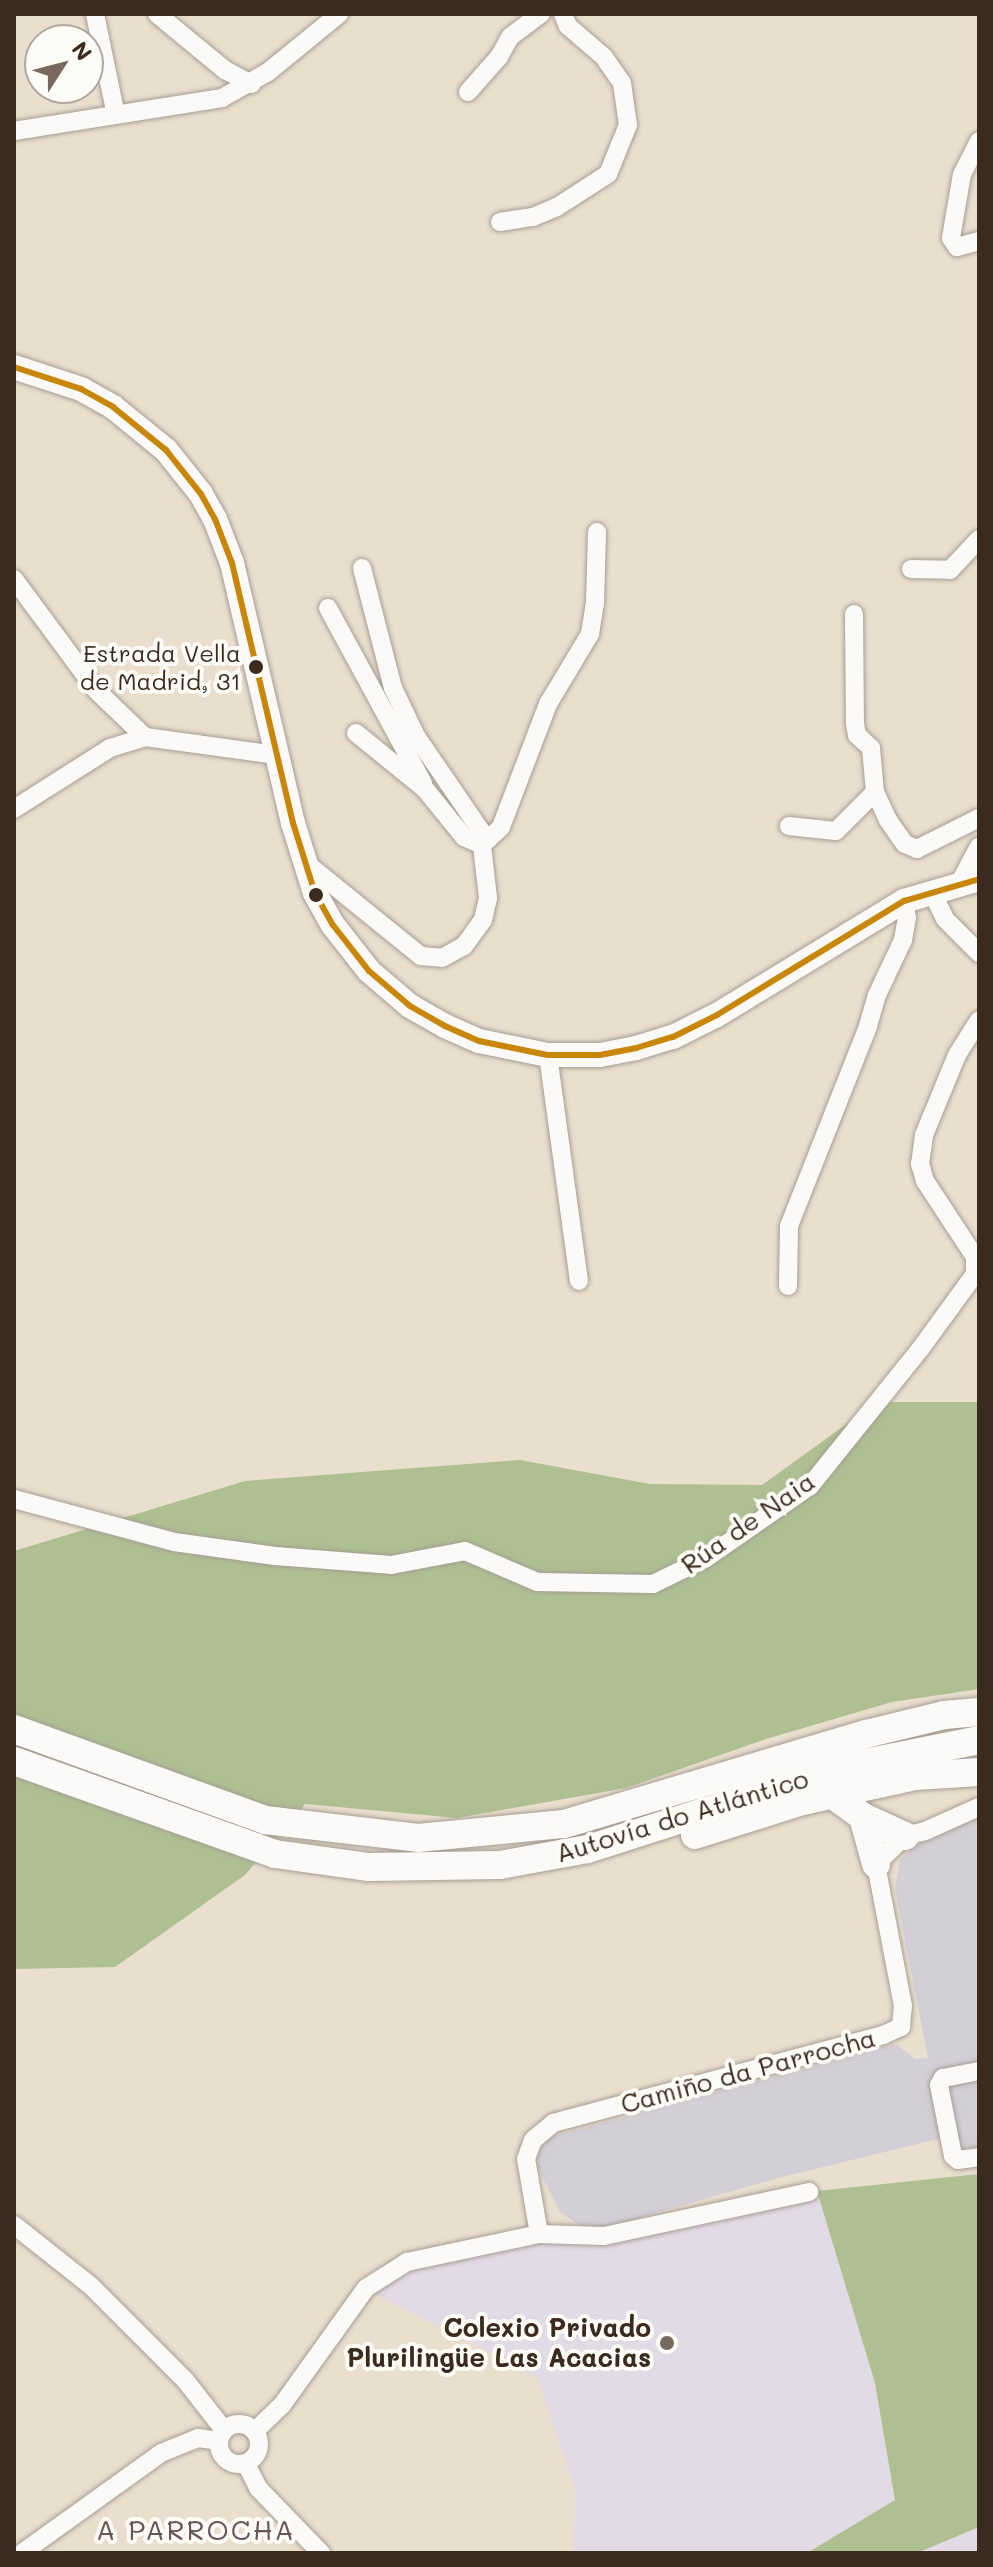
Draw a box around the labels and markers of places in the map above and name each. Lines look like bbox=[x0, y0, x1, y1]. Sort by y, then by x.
place label: Estrada Vella de Madrid, 31 bbox=[80, 639, 241, 695]
marker: Estrada Vella de Madrid, 31 bbox=[248, 659, 264, 675]
unlabelled marker bbox=[308, 887, 324, 903]
place label: Colexio Privado Plurilingüe Las Acacias bbox=[346, 2312, 651, 2374]
marker: Colexio Privado Plurilingüe Las Acacias bbox=[658, 2334, 676, 2352]

